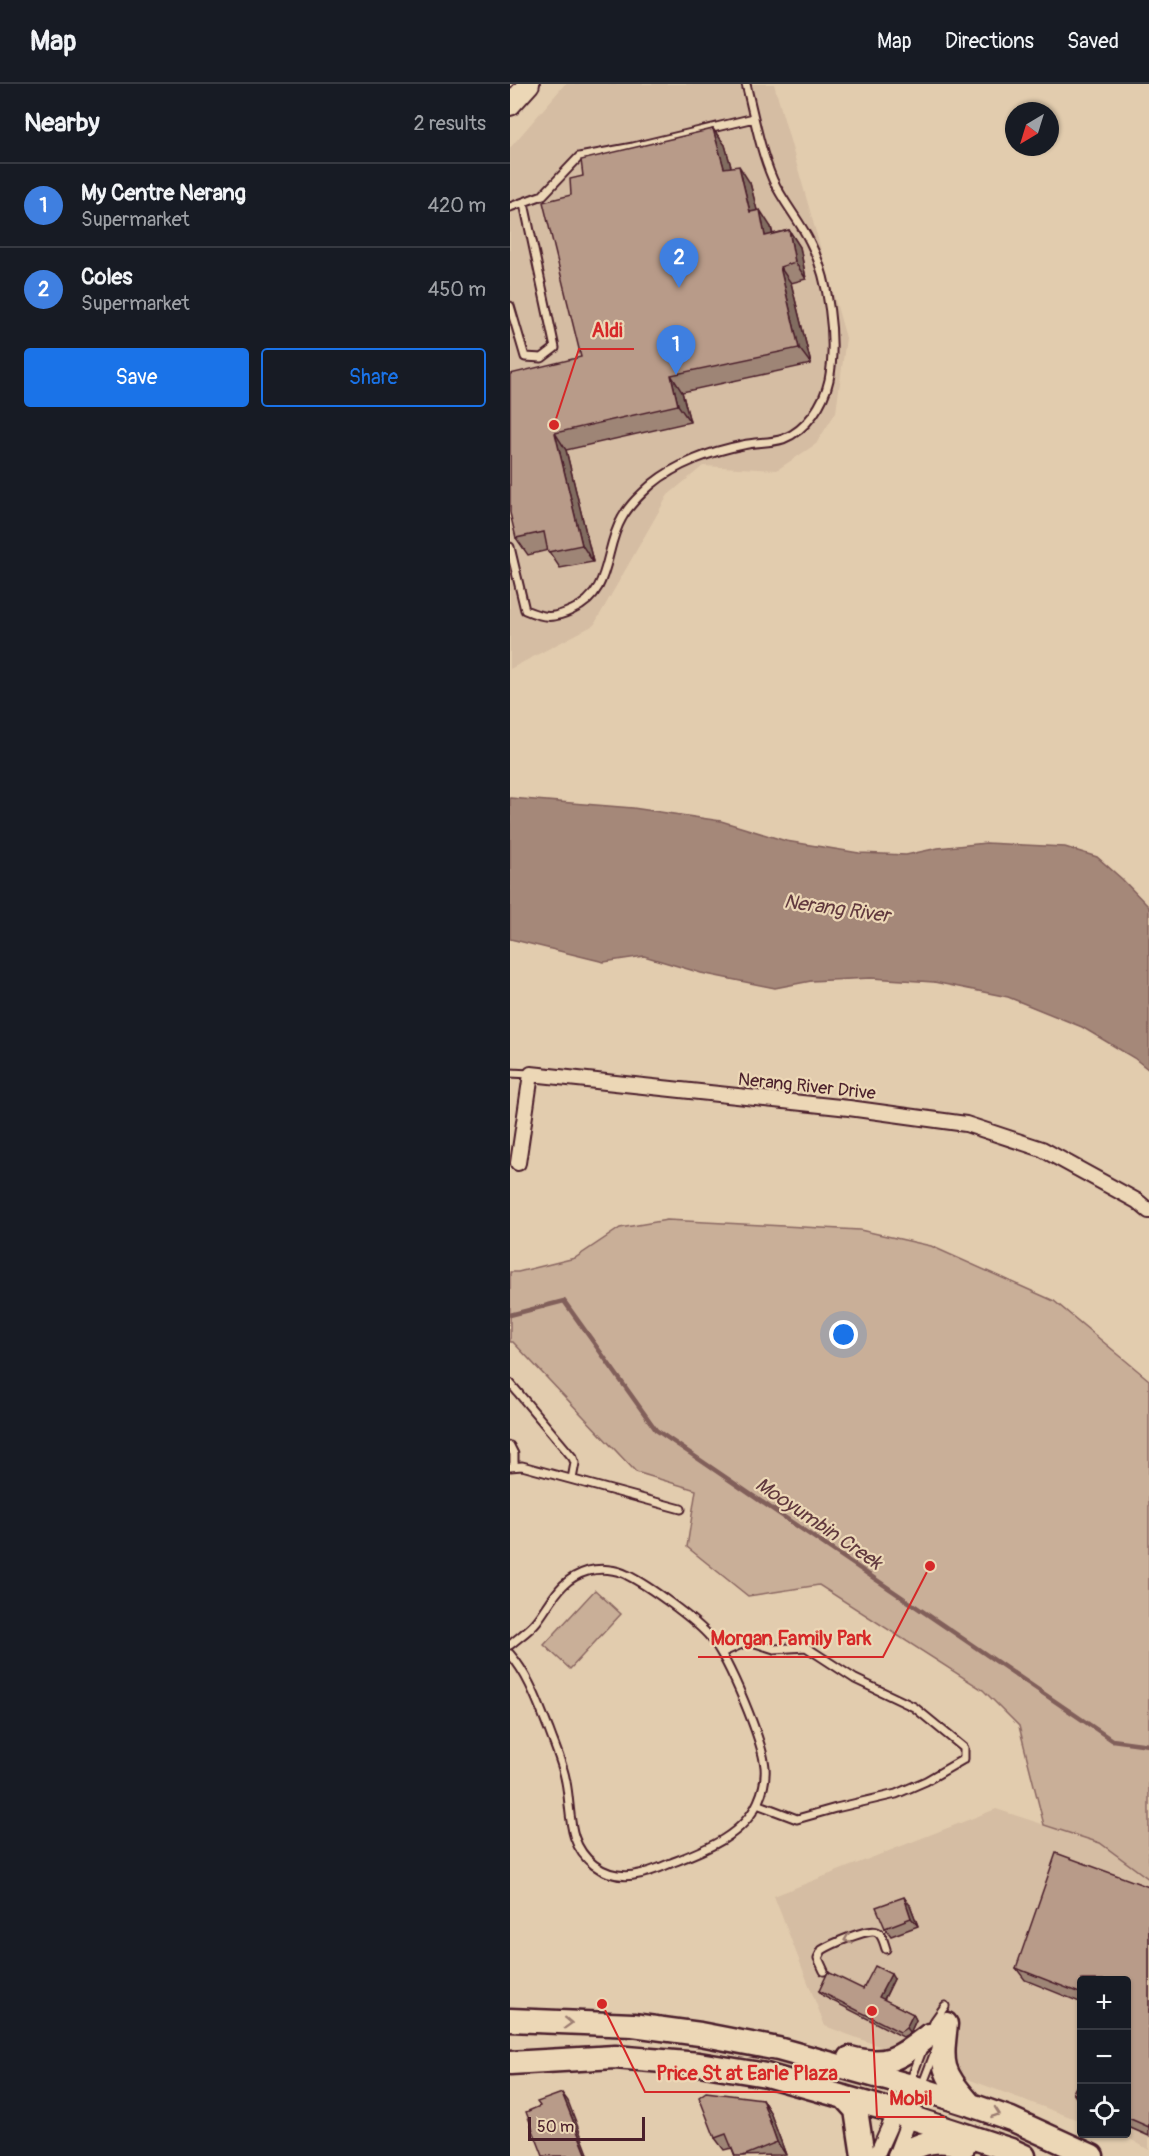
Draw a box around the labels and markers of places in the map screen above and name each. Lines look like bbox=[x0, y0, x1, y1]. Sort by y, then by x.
pin: 2 bbox=[660, 238, 698, 288]
callout: Aldi bbox=[579, 311, 634, 349]
pin: 1 bbox=[656, 326, 696, 375]
callout: Morgan Family Park bbox=[698, 1619, 883, 1657]
callout: Price St at Earle Plaza bbox=[645, 2054, 850, 2092]
callout: Mobil bbox=[877, 2079, 945, 2117]

